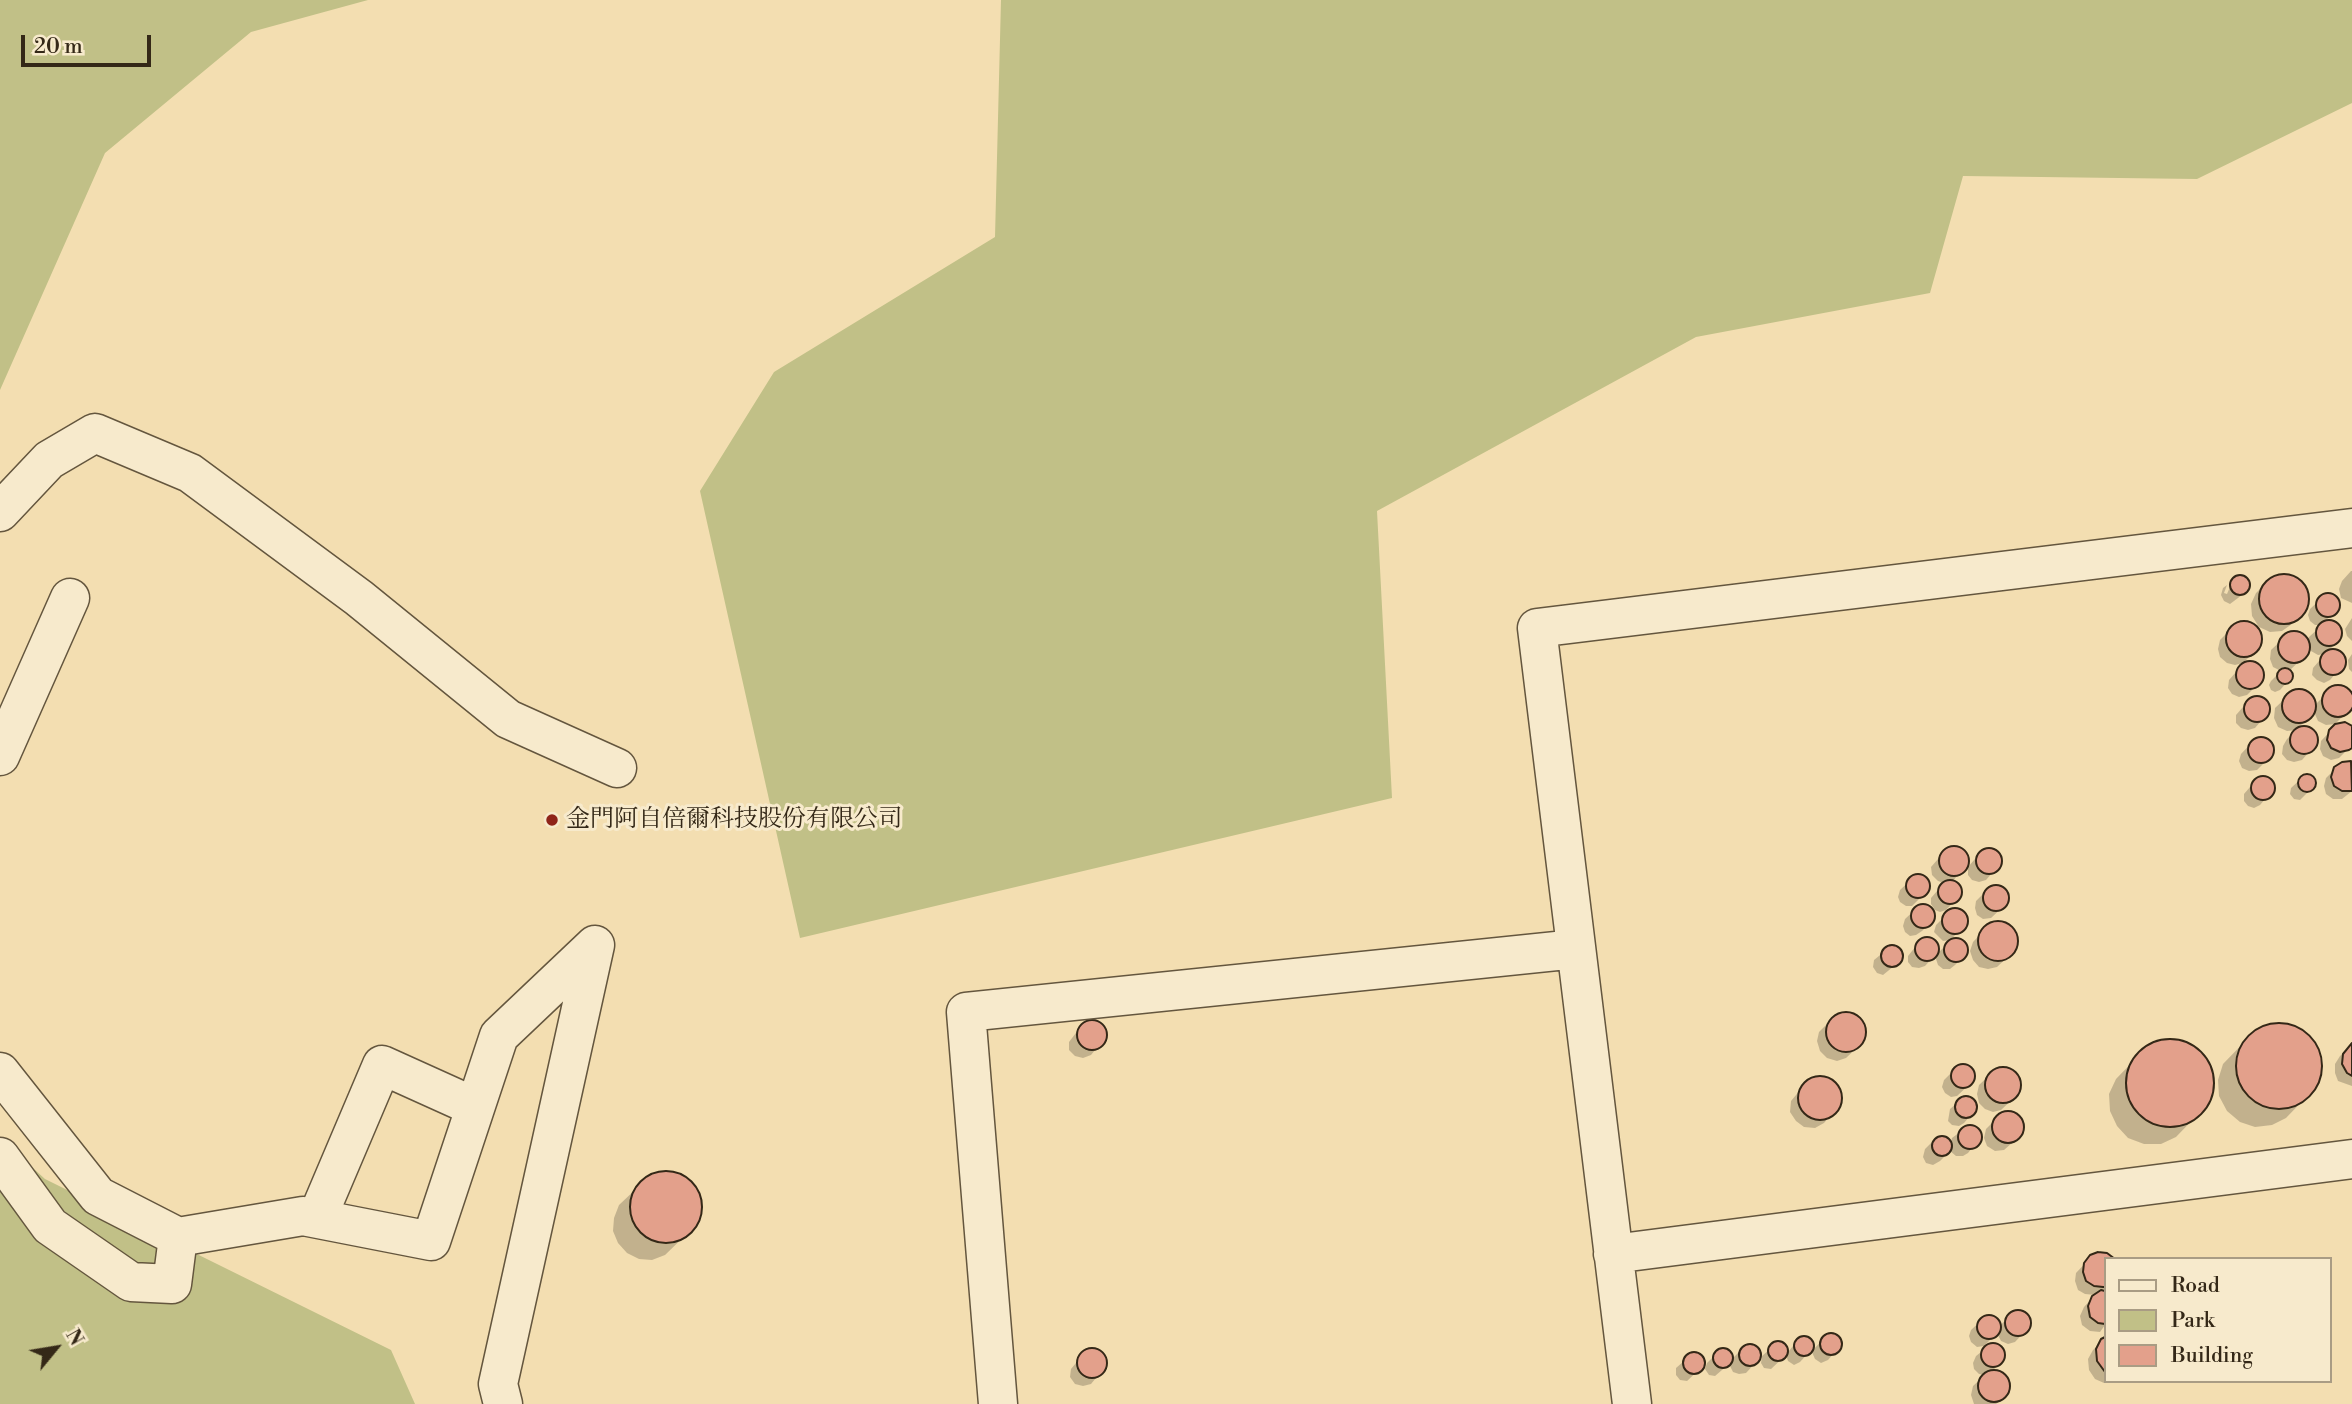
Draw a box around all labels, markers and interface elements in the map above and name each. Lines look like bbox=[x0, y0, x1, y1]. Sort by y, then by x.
scale bar bbox=[24, 21, 154, 65]
text: 20 m bbox=[34, 34, 83, 60]
place label: 金門阿自倍爾科技股份有限公司 bbox=[566, 806, 902, 834]
marker: 金門阿自倍爾科技股份有限公司 bbox=[544, 812, 560, 828]
legend bbox=[2104, 1257, 2331, 1383]
text: Road bbox=[2171, 1273, 2220, 1299]
text: Park bbox=[2171, 1308, 2215, 1334]
north arrow bbox=[21, 1313, 91, 1383]
text: N bbox=[60, 1325, 88, 1350]
text: Building bbox=[2171, 1343, 2253, 1369]

